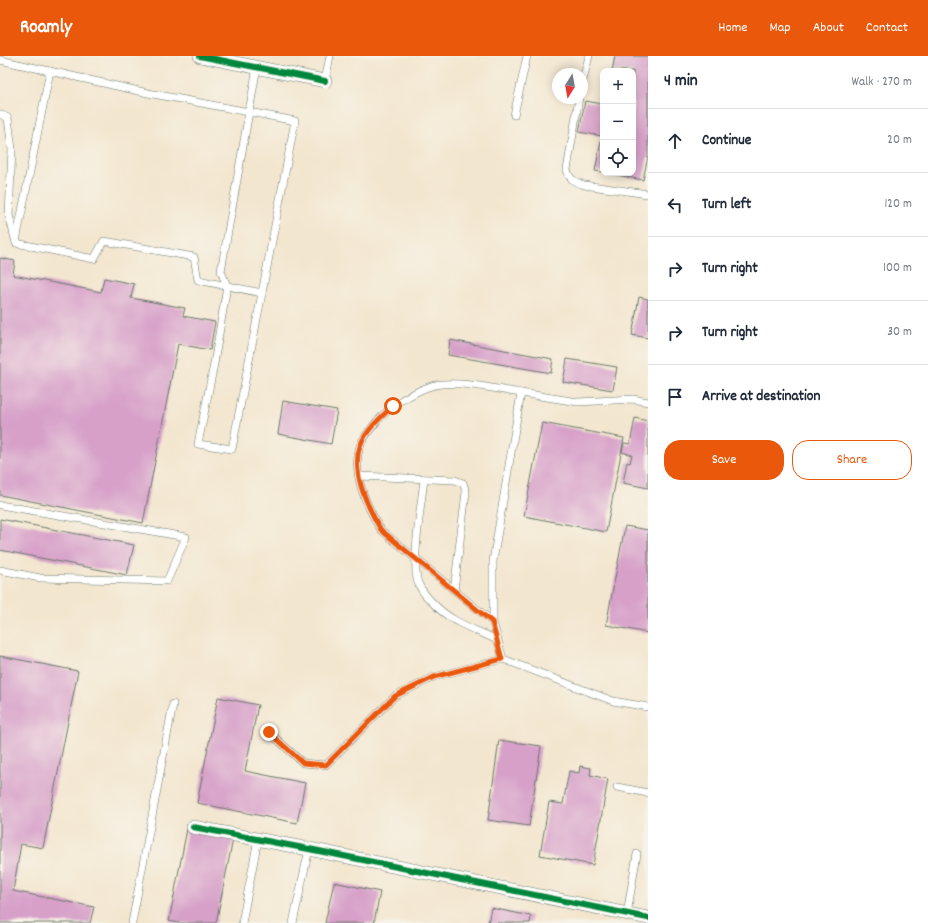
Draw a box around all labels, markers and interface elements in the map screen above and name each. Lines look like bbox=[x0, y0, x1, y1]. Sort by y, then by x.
text: Roamly bbox=[20, 15, 72, 42]
text: Home bbox=[718, 18, 747, 38]
text: Map bbox=[769, 18, 791, 38]
text: About bbox=[813, 18, 844, 38]
text: Contact bbox=[866, 18, 908, 38]
north arrow bbox=[552, 68, 588, 104]
map controls bbox=[600, 68, 636, 176]
button: + bbox=[600, 68, 636, 104]
text: 4 min bbox=[664, 70, 698, 94]
text: Walk · 270 m bbox=[851, 73, 912, 92]
button: − bbox=[600, 104, 636, 140]
icon: ahead bbox=[664, 130, 686, 152]
text: Continue bbox=[702, 130, 751, 152]
text: 20 m bbox=[887, 131, 912, 150]
button: locate bbox=[600, 140, 636, 176]
icon: left bbox=[664, 194, 686, 216]
text: Turn left bbox=[702, 194, 751, 216]
text: 120 m bbox=[884, 195, 912, 214]
icon: right bbox=[664, 258, 686, 280]
text: Turn right bbox=[702, 258, 758, 280]
text: 100 m bbox=[883, 259, 912, 278]
icon: right bbox=[664, 322, 686, 344]
text: Turn right bbox=[702, 322, 758, 344]
text: 30 m bbox=[887, 323, 912, 342]
icon: arrive bbox=[664, 386, 686, 408]
text: Arrive at destination bbox=[702, 386, 820, 408]
route start bbox=[384, 397, 402, 415]
button: Save bbox=[664, 440, 784, 480]
button: Share bbox=[792, 440, 912, 480]
route end bbox=[260, 723, 278, 741]

